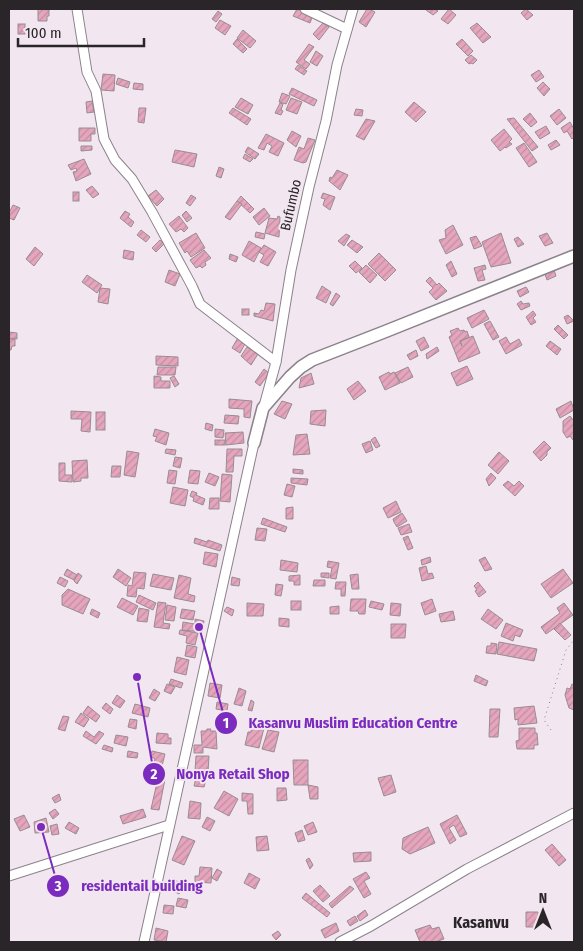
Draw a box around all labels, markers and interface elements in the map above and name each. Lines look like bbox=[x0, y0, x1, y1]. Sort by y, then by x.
scale bar bbox=[18, 15, 144, 47]
text: 100 m bbox=[25, 24, 62, 42]
street label: Bufumbo bbox=[277, 178, 305, 232]
callout: Kasanvu Muslim Education Centre bbox=[214, 708, 468, 738]
text: 1 bbox=[223, 714, 229, 732]
text: Kasanvu Muslim Education Centre bbox=[248, 714, 458, 732]
callout: Nonya Retail Shop bbox=[141, 759, 300, 789]
text: 2 bbox=[150, 765, 158, 783]
text: Nonya Retail Shop bbox=[176, 765, 290, 783]
callout: residentail building bbox=[46, 871, 212, 901]
text: 3 bbox=[53, 877, 62, 895]
text: residentail building bbox=[81, 877, 203, 895]
north arrow bbox=[518, 886, 568, 936]
text: N bbox=[539, 890, 547, 907]
district label: Kasanvu bbox=[453, 913, 509, 932]

